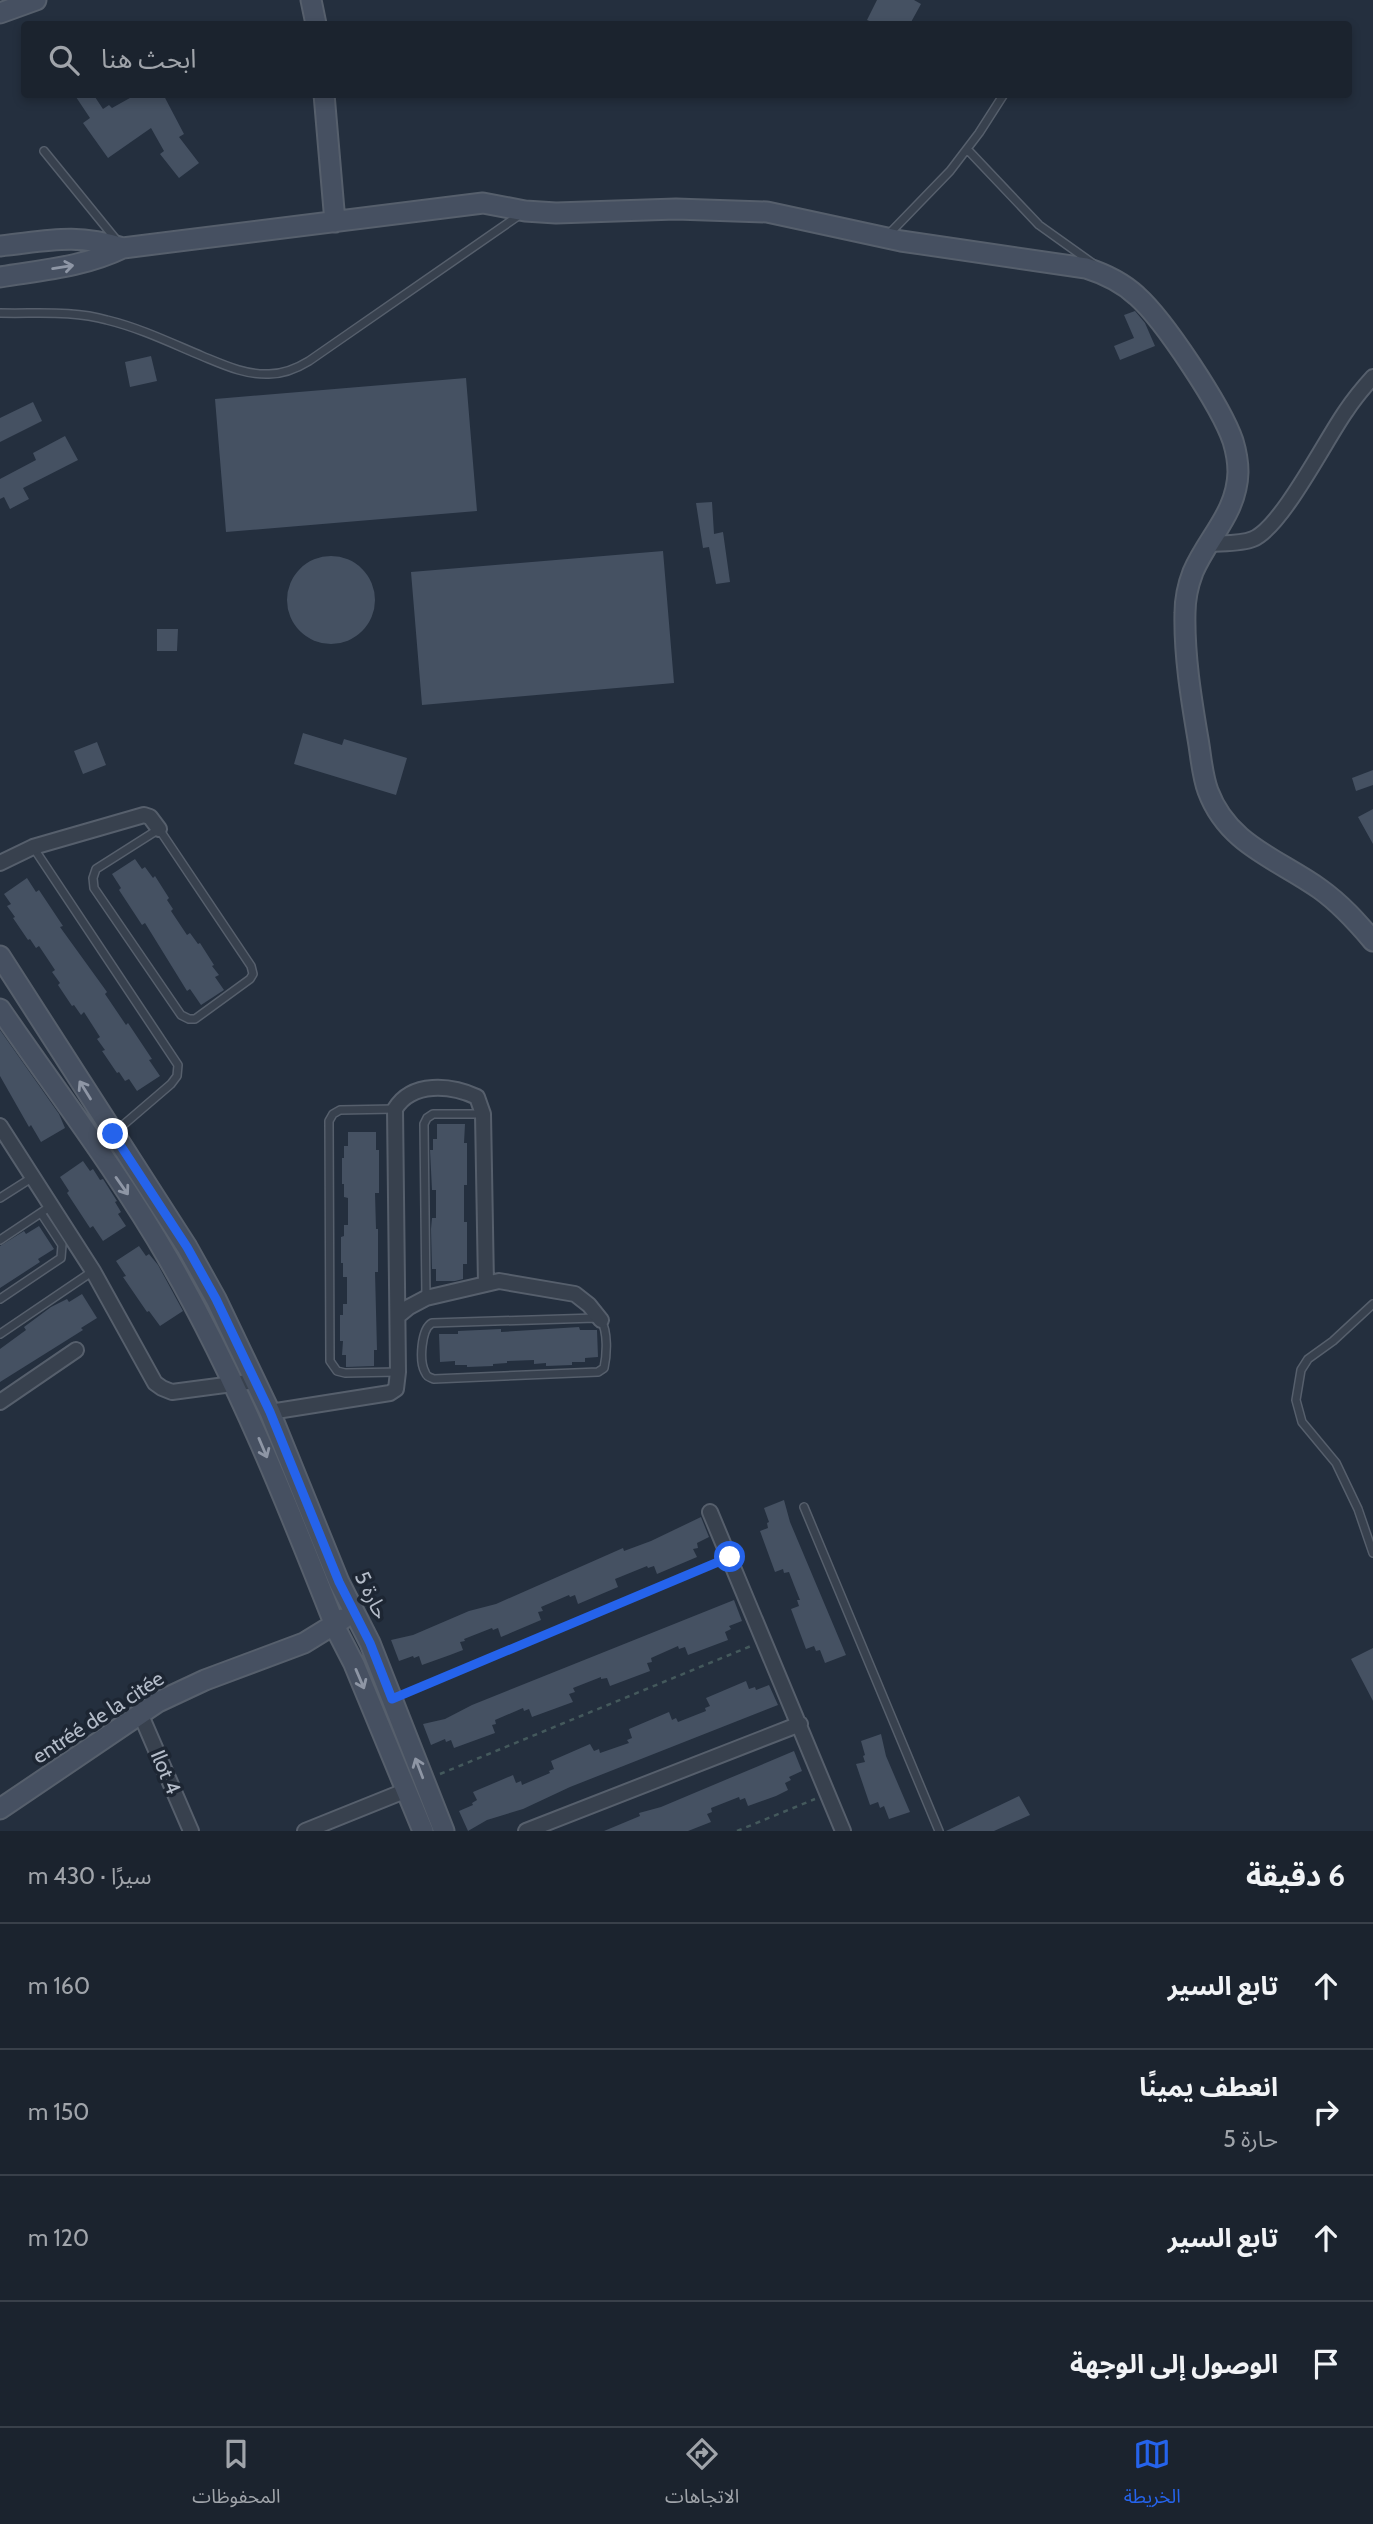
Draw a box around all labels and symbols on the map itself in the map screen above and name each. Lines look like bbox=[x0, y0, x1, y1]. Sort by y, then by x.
one-way arrow bbox=[51, 261, 74, 274]
one-way arrow bbox=[78, 1081, 92, 1101]
route end bbox=[97, 1118, 128, 1149]
one-way arrow bbox=[115, 1176, 129, 1195]
one-way arrow bbox=[257, 1436, 270, 1458]
route start bbox=[714, 1541, 745, 1572]
street label: حارة 5 bbox=[350, 1567, 394, 1623]
street label: entréé de la citée bbox=[28, 1665, 168, 1769]
one-way arrow bbox=[355, 1668, 368, 1690]
street label: Ilot 4 bbox=[146, 1746, 186, 1798]
one-way arrow bbox=[411, 1757, 424, 1779]

